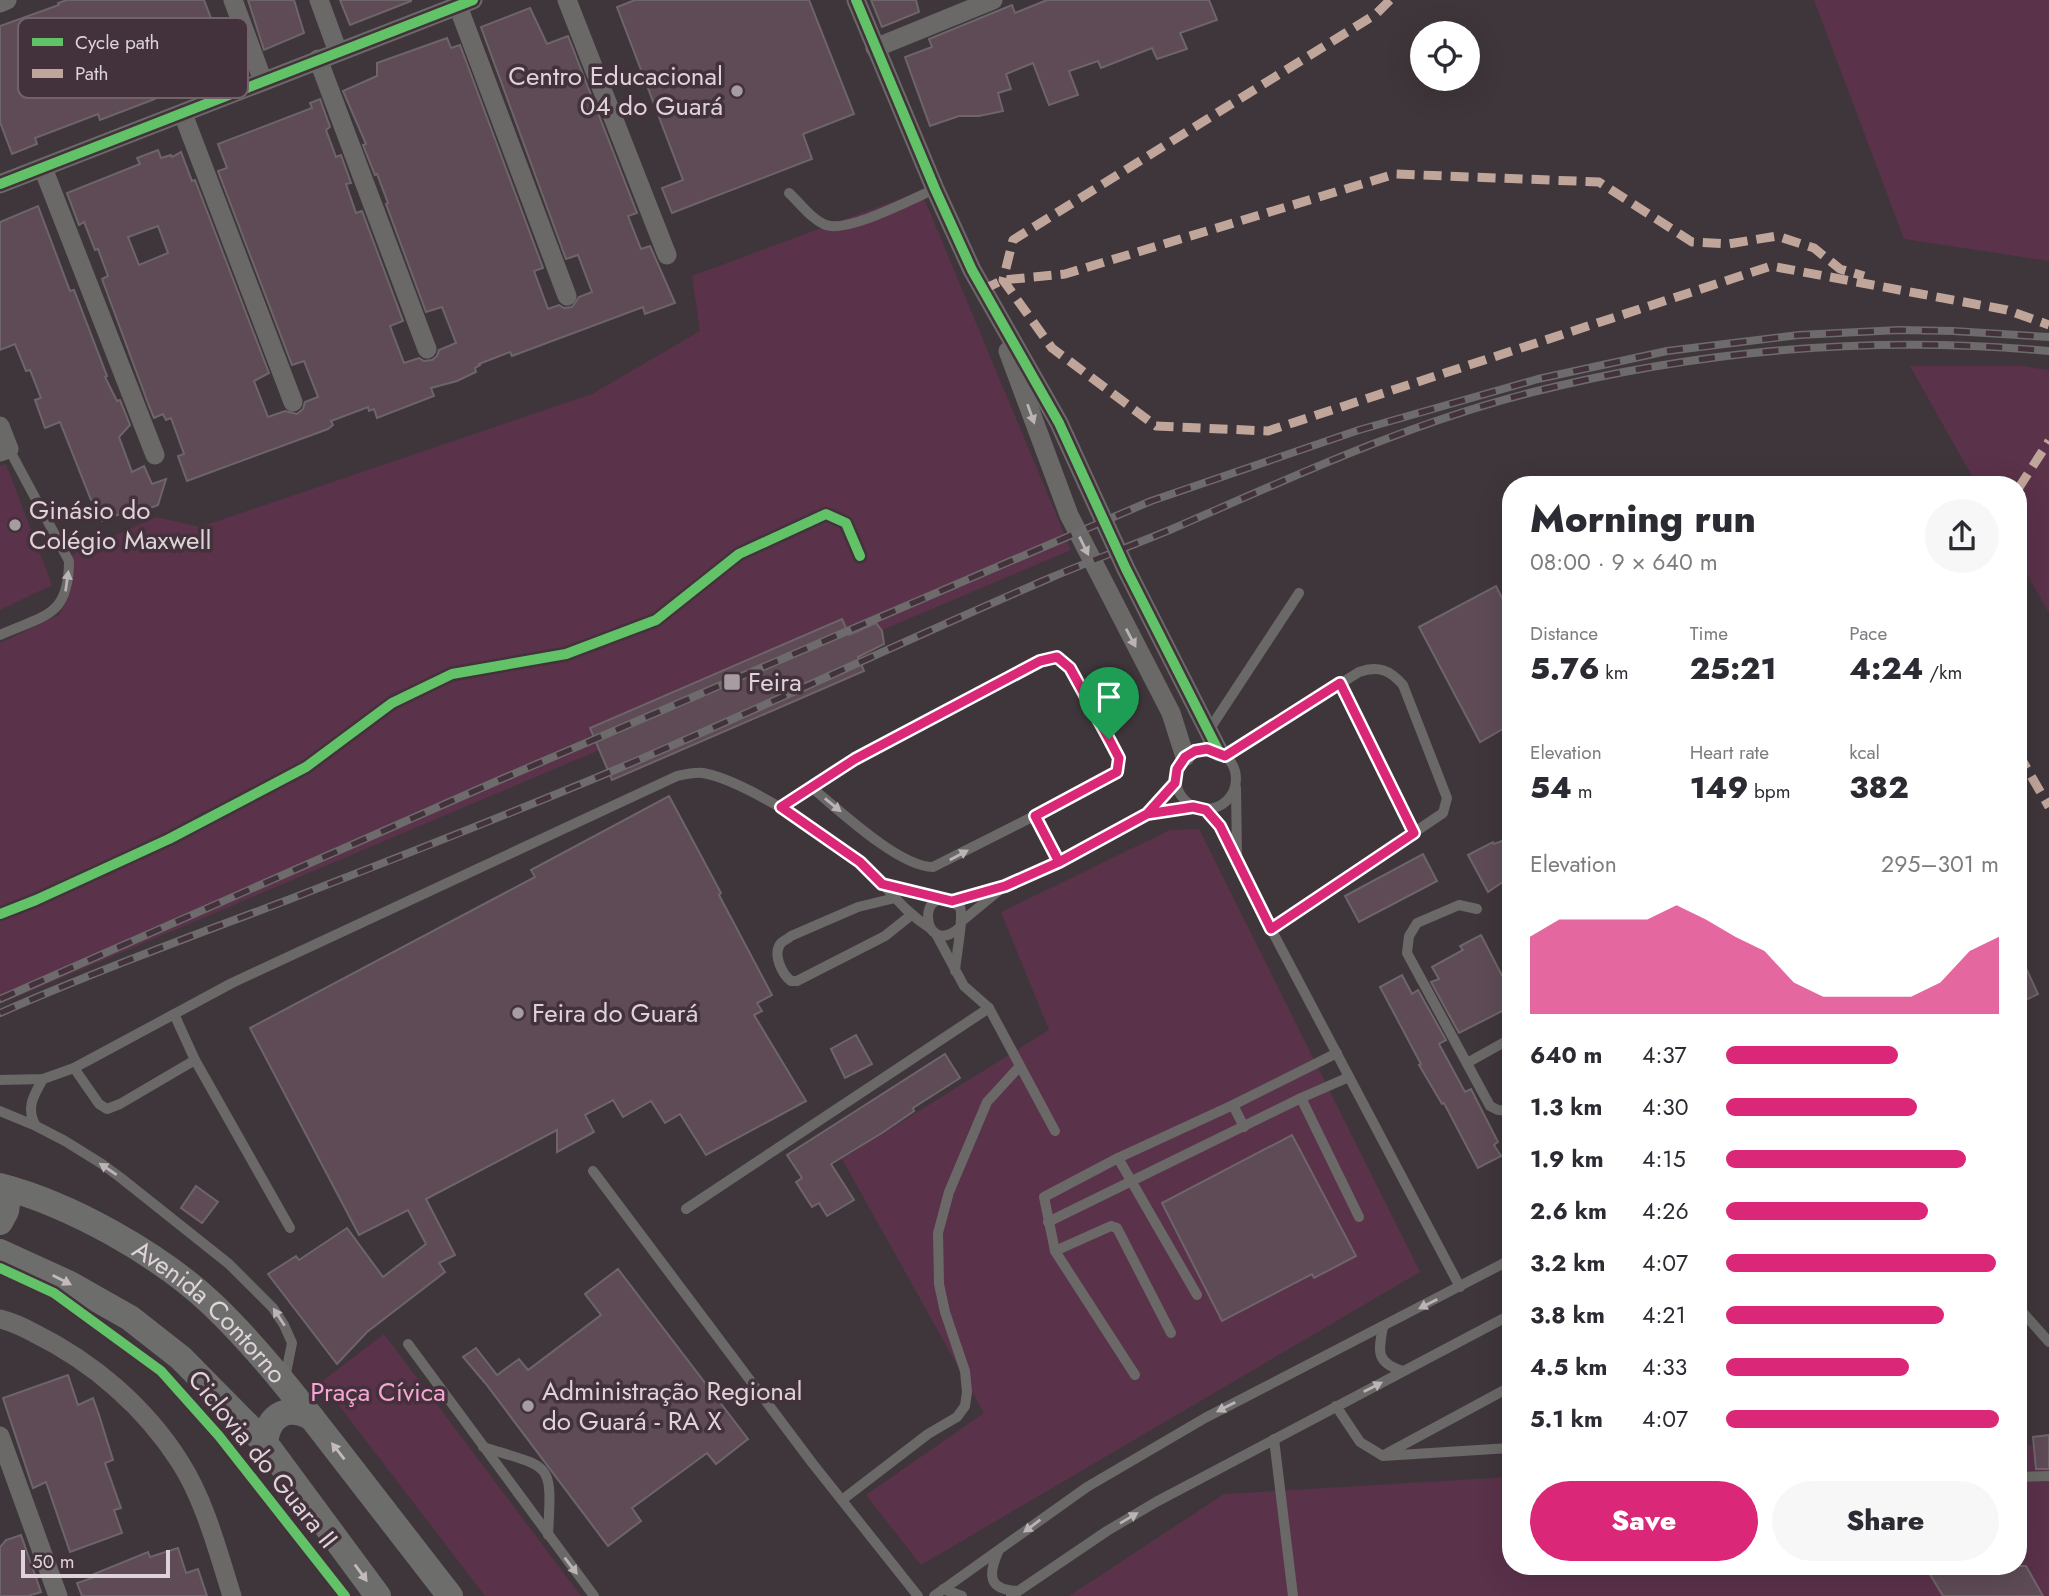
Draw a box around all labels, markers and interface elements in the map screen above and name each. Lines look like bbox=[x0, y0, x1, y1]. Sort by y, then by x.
legend bbox=[18, 18, 248, 98]
map controls bbox=[1410, 21, 1480, 91]
button: locate bbox=[1410, 21, 1480, 91]
text: Cycle path bbox=[75, 29, 160, 56]
place label: Centro Educacional 04 do Guará bbox=[508, 57, 723, 125]
text: Path bbox=[75, 60, 109, 87]
marker: Centro Educacional 04 do Guará bbox=[729, 83, 745, 99]
one-way arrow bbox=[1026, 404, 1037, 425]
place label: Ginásio do Colégio Maxwell bbox=[29, 491, 211, 559]
text: Morning run bbox=[1530, 491, 1756, 546]
button: share bbox=[1925, 499, 1999, 573]
marker: Ginásio do Colégio Maxwell bbox=[7, 517, 23, 533]
one-way arrow bbox=[1078, 536, 1089, 556]
text: 08:00 · 9 × 640 m bbox=[1530, 545, 1718, 579]
one-way arrow bbox=[62, 570, 73, 592]
text: Distance bbox=[1530, 620, 1598, 647]
text: Time bbox=[1690, 620, 1728, 647]
text: Pace bbox=[1849, 620, 1887, 647]
one-way arrow bbox=[1125, 628, 1137, 647]
text: 5.76 bbox=[1530, 647, 1600, 690]
text: 25:21 bbox=[1690, 647, 1776, 690]
text: 4:24 bbox=[1849, 647, 1924, 690]
text: km bbox=[1600, 659, 1629, 686]
text: /km bbox=[1924, 659, 1962, 686]
place label: Feira bbox=[748, 663, 802, 701]
pin bbox=[1079, 667, 1139, 739]
marker: Feira bbox=[722, 672, 742, 692]
icon: arrive bbox=[1090, 678, 1128, 716]
text: Elevation bbox=[1530, 739, 1602, 766]
text: Heart rate bbox=[1690, 739, 1769, 766]
text: kcal bbox=[1849, 739, 1880, 766]
text: 54 bbox=[1530, 766, 1572, 809]
text: 149 bbox=[1690, 766, 1748, 809]
text: 382 bbox=[1849, 766, 1909, 809]
text: m bbox=[1572, 778, 1593, 805]
text: bpm bbox=[1748, 778, 1791, 805]
one-way arrow bbox=[823, 797, 841, 812]
text: Elevation bbox=[1530, 847, 1617, 881]
text: 295–301 m bbox=[1881, 847, 1999, 881]
one-way arrow bbox=[949, 849, 969, 861]
place label: Feira do Guará bbox=[532, 994, 698, 1032]
marker: Feira do Guará bbox=[510, 1005, 526, 1021]
text: 640 m bbox=[1530, 1038, 1602, 1072]
text: 4:37 bbox=[1642, 1038, 1687, 1072]
text: 1.3 km bbox=[1530, 1090, 1602, 1124]
text: 4:30 bbox=[1642, 1090, 1689, 1124]
text: 1.9 km bbox=[1530, 1142, 1604, 1176]
text: 4:15 bbox=[1642, 1142, 1686, 1176]
one-way arrow bbox=[98, 1162, 118, 1175]
text: 2.6 km bbox=[1530, 1194, 1607, 1228]
text: 4:26 bbox=[1642, 1194, 1689, 1228]
street label: Avenida Contorno bbox=[125, 1230, 296, 1392]
text: 3.2 km bbox=[1530, 1246, 1605, 1280]
text: 4:07 bbox=[1642, 1246, 1688, 1280]
one-way arrow bbox=[52, 1275, 72, 1286]
one-way arrow bbox=[1418, 1298, 1438, 1309]
text: 3.8 km bbox=[1530, 1298, 1605, 1332]
text: 4:21 bbox=[1642, 1298, 1686, 1332]
one-way arrow bbox=[272, 1308, 285, 1327]
text: 4.5 km bbox=[1530, 1350, 1607, 1384]
text: 4:33 bbox=[1642, 1350, 1687, 1384]
street label: Ciclovia do Guara II bbox=[179, 1361, 347, 1557]
place label: Administração Regional do Guará - RA X bbox=[542, 1372, 802, 1440]
park label: Praça Cívica bbox=[310, 1373, 446, 1411]
one-way arrow bbox=[1363, 1381, 1382, 1393]
marker: Administração Regional do Guará - RA X bbox=[520, 1398, 536, 1414]
one-way arrow bbox=[1216, 1402, 1236, 1413]
text: 5.1 km bbox=[1530, 1402, 1603, 1436]
text: 4:07 bbox=[1642, 1402, 1688, 1436]
one-way arrow bbox=[331, 1442, 346, 1460]
button: Save bbox=[1530, 1481, 1758, 1561]
button: Share bbox=[1772, 1481, 1999, 1561]
one-way arrow bbox=[1119, 1512, 1139, 1524]
one-way arrow bbox=[1023, 1518, 1041, 1532]
scale bar bbox=[21, 1547, 170, 1579]
text: 50 m bbox=[32, 1548, 75, 1575]
one-way arrow bbox=[564, 1556, 578, 1575]
one-way arrow bbox=[354, 1564, 368, 1582]

